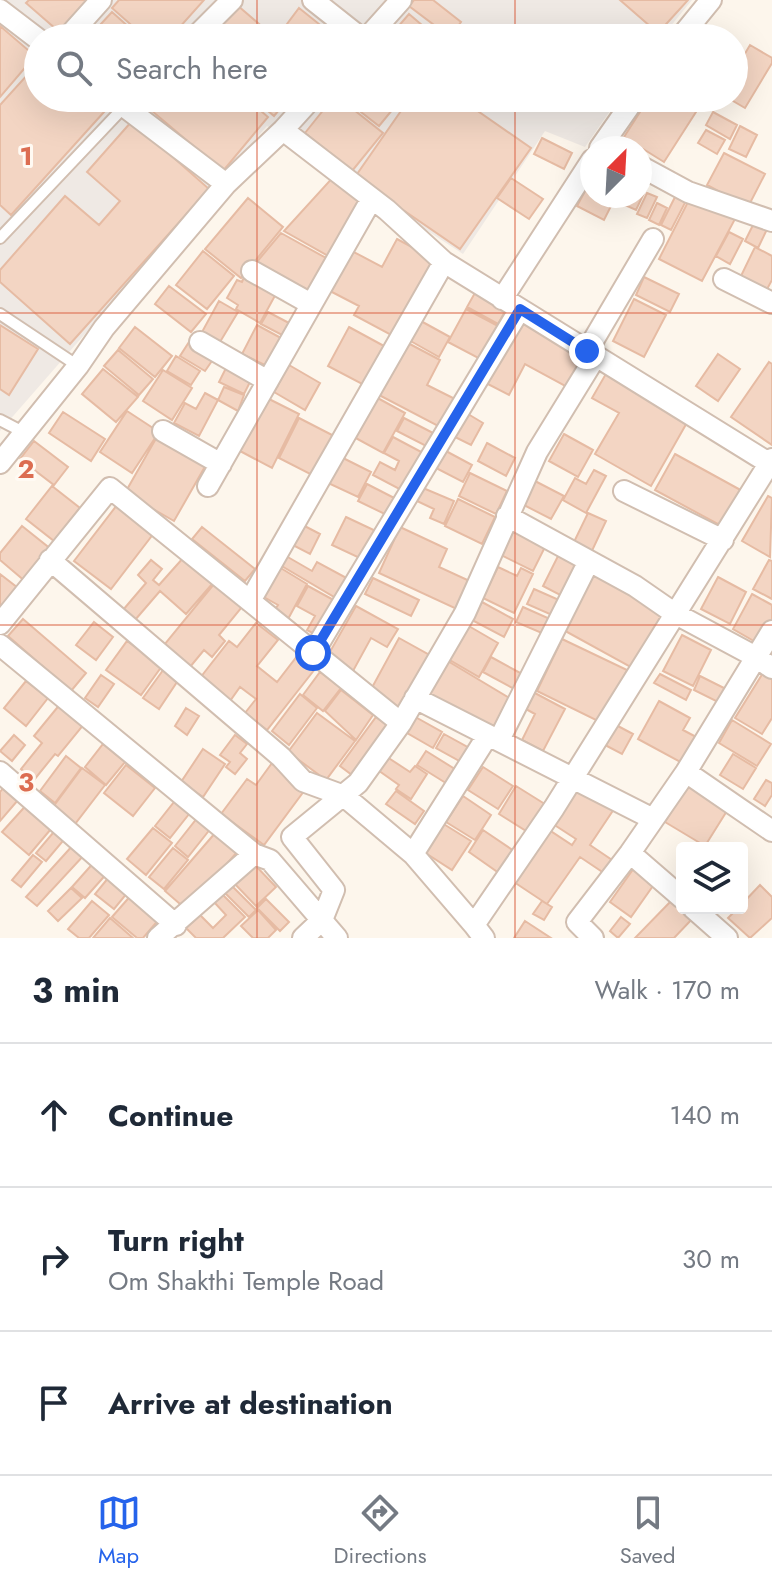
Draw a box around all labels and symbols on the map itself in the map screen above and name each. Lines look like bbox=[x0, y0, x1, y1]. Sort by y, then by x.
north arrow bbox=[580, 136, 652, 208]
text: 1 bbox=[19, 137, 33, 175]
route end bbox=[569, 333, 605, 369]
text: 2 bbox=[17, 450, 35, 488]
route start bbox=[295, 635, 331, 671]
text: 3 bbox=[18, 763, 34, 801]

